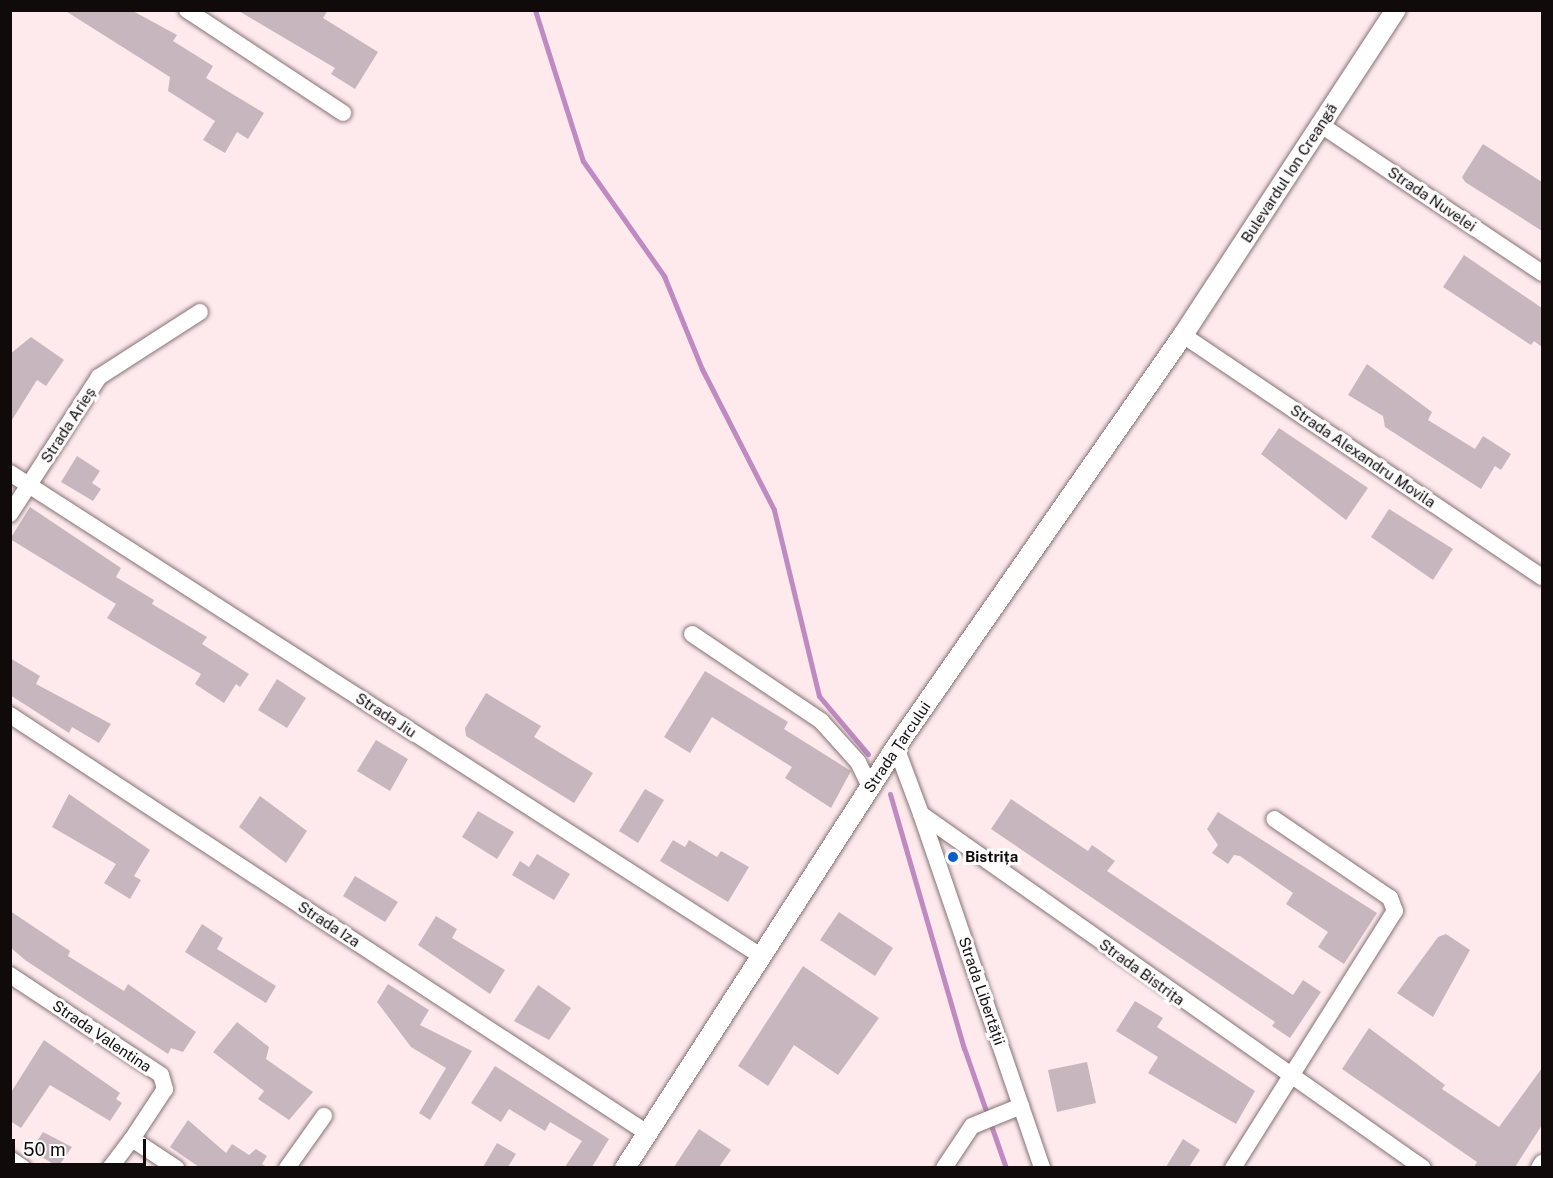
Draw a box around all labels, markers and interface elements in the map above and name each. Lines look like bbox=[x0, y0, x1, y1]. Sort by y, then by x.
street label: Bulevardul Ion Creangă bbox=[1237, 100, 1341, 246]
street label: Strada Nuvelei bbox=[1384, 163, 1480, 235]
street label: Strada Arieș bbox=[37, 384, 99, 466]
street label: Strada Alexandru Movila bbox=[1287, 401, 1439, 511]
street label: Strada Jiu bbox=[352, 689, 420, 741]
street label: Strada Țarcului bbox=[860, 698, 934, 796]
place label: Bistrița bbox=[965, 848, 1018, 866]
marker: Bistrița bbox=[946, 850, 960, 864]
street label: Strada Iza bbox=[295, 897, 363, 951]
street label: Strada Libertății bbox=[955, 935, 1009, 1047]
street label: Strada Bistrița bbox=[1096, 935, 1188, 1009]
street label: Strada Valentina bbox=[49, 996, 155, 1076]
scale bar bbox=[15, 1127, 148, 1165]
text: 50 m bbox=[23, 1139, 66, 1160]

